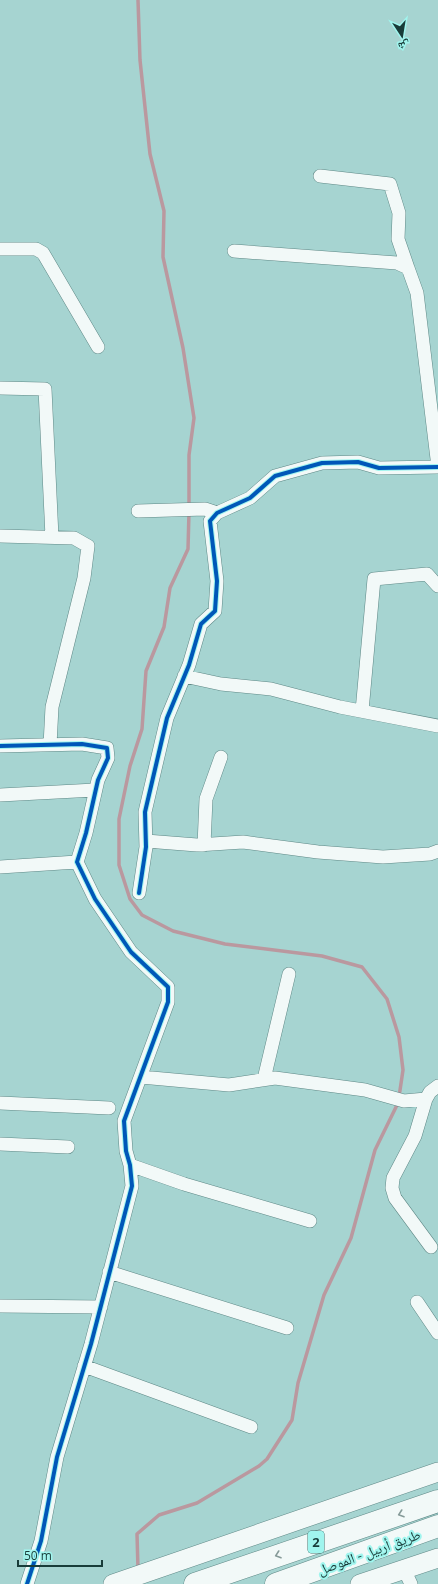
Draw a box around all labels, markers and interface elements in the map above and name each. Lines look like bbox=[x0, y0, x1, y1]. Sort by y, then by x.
north arrow bbox=[382, 16, 422, 56]
text: ش bbox=[396, 37, 411, 55]
one-way arrow bbox=[398, 1509, 405, 1518]
street label: طريق أربيل - الموصل bbox=[315, 1524, 423, 1580]
road number: 2 bbox=[308, 1531, 324, 1553]
scale bar bbox=[18, 1542, 102, 1568]
text: 50 m bbox=[24, 1547, 52, 1564]
one-way arrow bbox=[274, 1551, 281, 1559]

